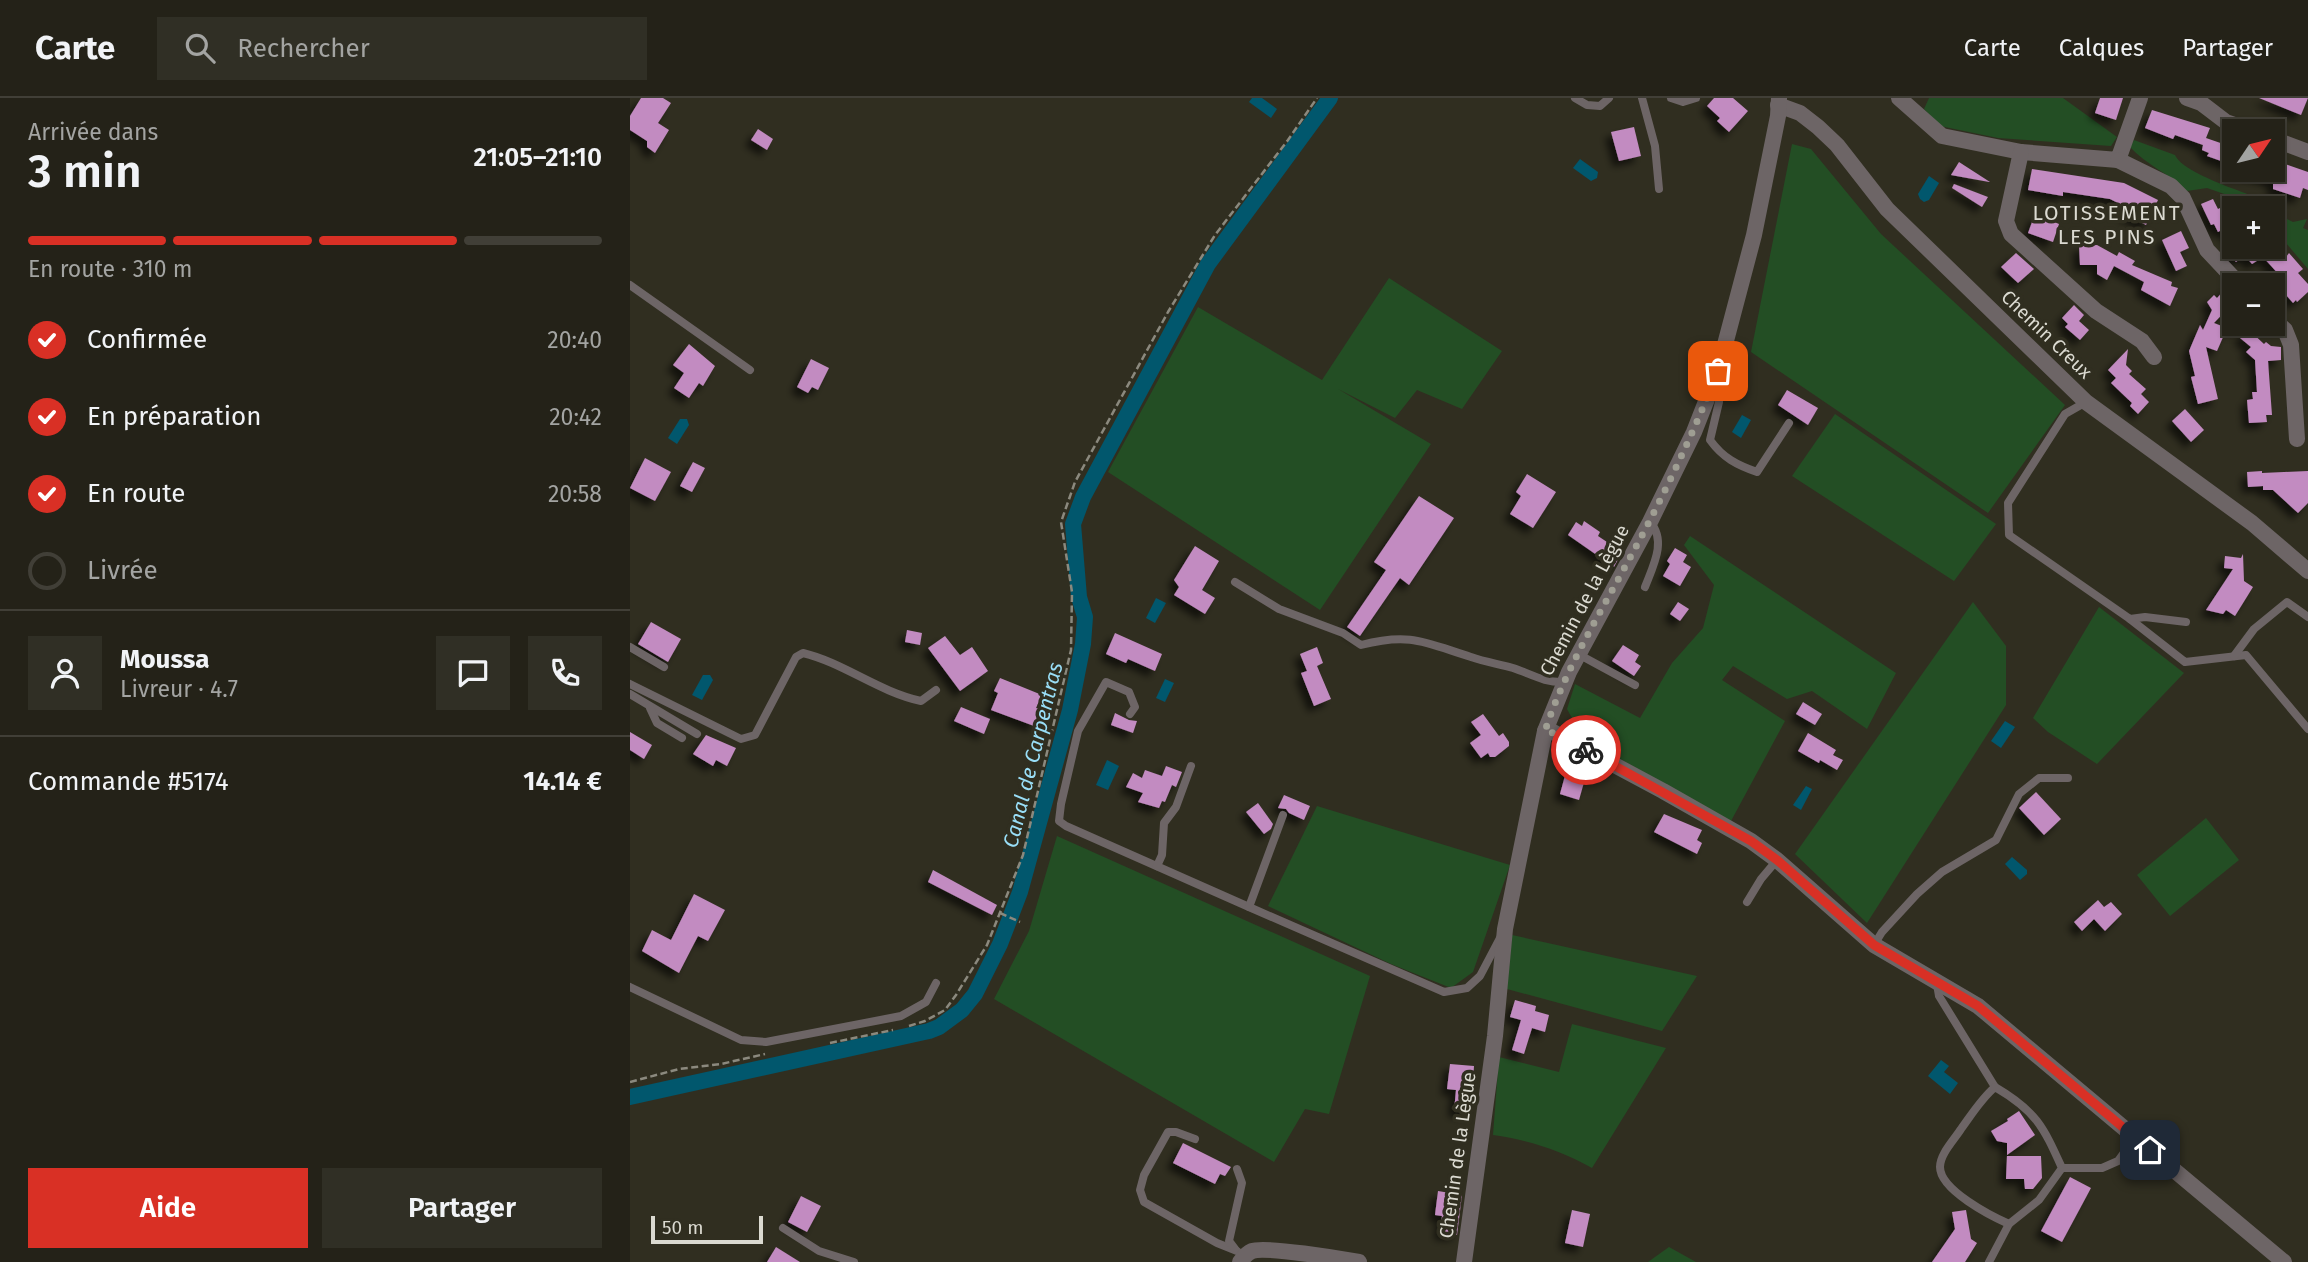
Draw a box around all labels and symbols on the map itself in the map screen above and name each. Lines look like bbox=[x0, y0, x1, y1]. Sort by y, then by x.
north arrow bbox=[2222, 119, 2286, 182]
district label: LOTISSEMENT LES PINS bbox=[2032, 200, 2182, 250]
street label: Chemin Creux bbox=[1996, 285, 2097, 384]
pin bbox=[1688, 341, 1748, 401]
street label: Chemin de la Lègue bbox=[1535, 521, 1634, 680]
water label: Canal de Carpentras bbox=[997, 659, 1069, 850]
courier bbox=[1551, 715, 1621, 785]
street label: Chemin de la Lègue bbox=[1434, 1070, 1481, 1240]
pin bbox=[2120, 1120, 2180, 1180]
scale bar bbox=[651, 1213, 763, 1245]

